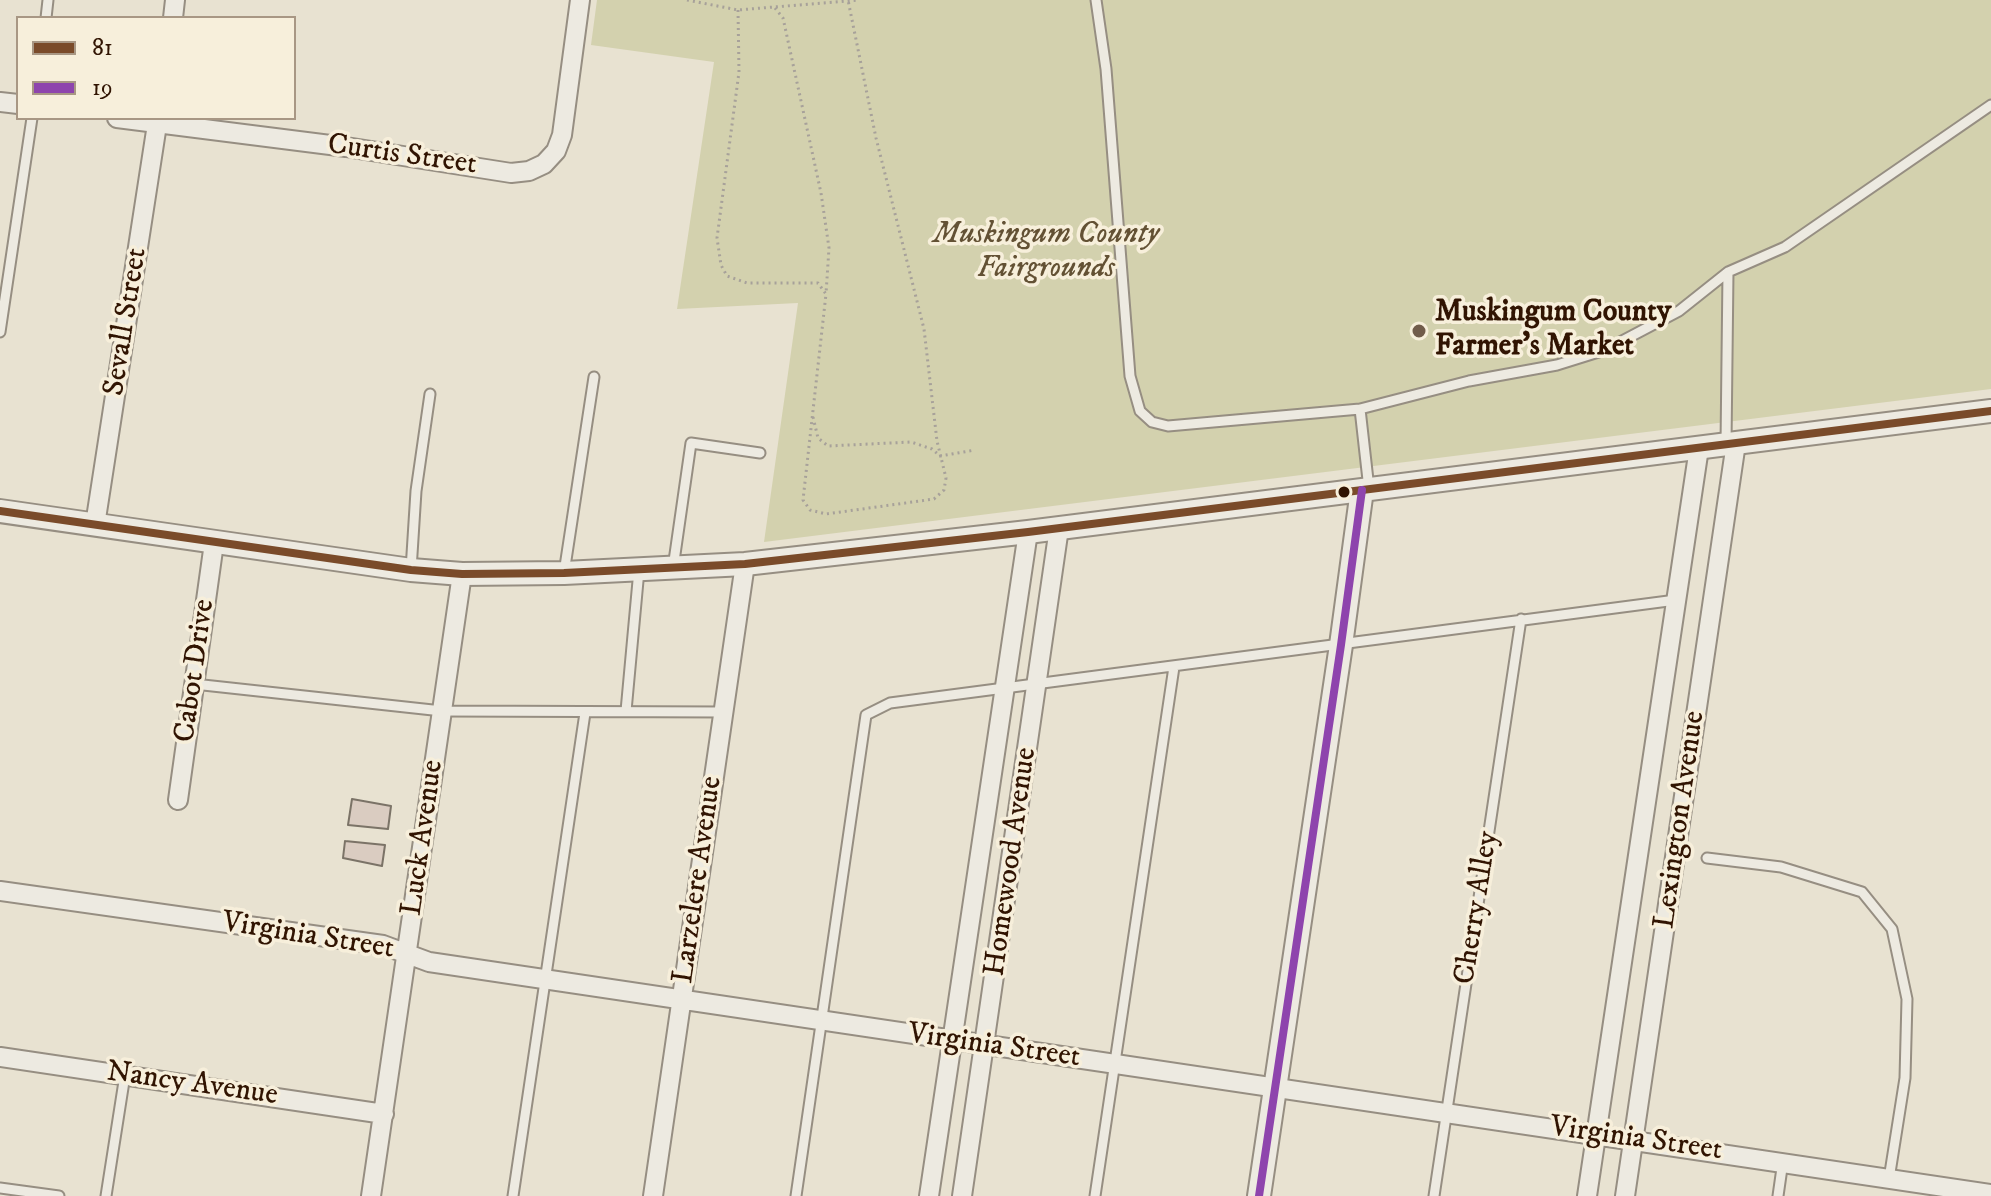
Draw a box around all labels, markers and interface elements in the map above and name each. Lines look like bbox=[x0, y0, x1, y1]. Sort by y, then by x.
legend bbox=[16, 16, 296, 120]
text: 81 bbox=[92, 33, 113, 63]
text: 19 bbox=[92, 73, 113, 103]
street label: Curtis Street bbox=[325, 128, 479, 184]
park label: Muskingum County Fairgrounds bbox=[933, 218, 1159, 288]
street label: Sevall Street bbox=[98, 245, 156, 399]
place label: Muskingum County Farmer's Market bbox=[1435, 296, 1671, 366]
marker: Muskingum County Farmer's Market bbox=[1410, 322, 1428, 340]
unlabelled marker bbox=[1336, 484, 1352, 500]
street label: Cabot Drive bbox=[168, 597, 224, 745]
street label: Lexington Avenue bbox=[1648, 709, 1714, 931]
street label: Homewood Avenue bbox=[978, 745, 1046, 979]
street label: Luck Avenue bbox=[395, 758, 453, 918]
street label: Larzelere Avenue bbox=[667, 774, 731, 986]
street label: Cherry Alley bbox=[1448, 829, 1508, 987]
street label: Virginia Street bbox=[219, 906, 397, 968]
street label: Virginia Street bbox=[906, 1017, 1082, 1077]
street label: Nancy Avenue bbox=[104, 1055, 280, 1115]
street label: Virginia Street bbox=[1548, 1110, 1724, 1170]

